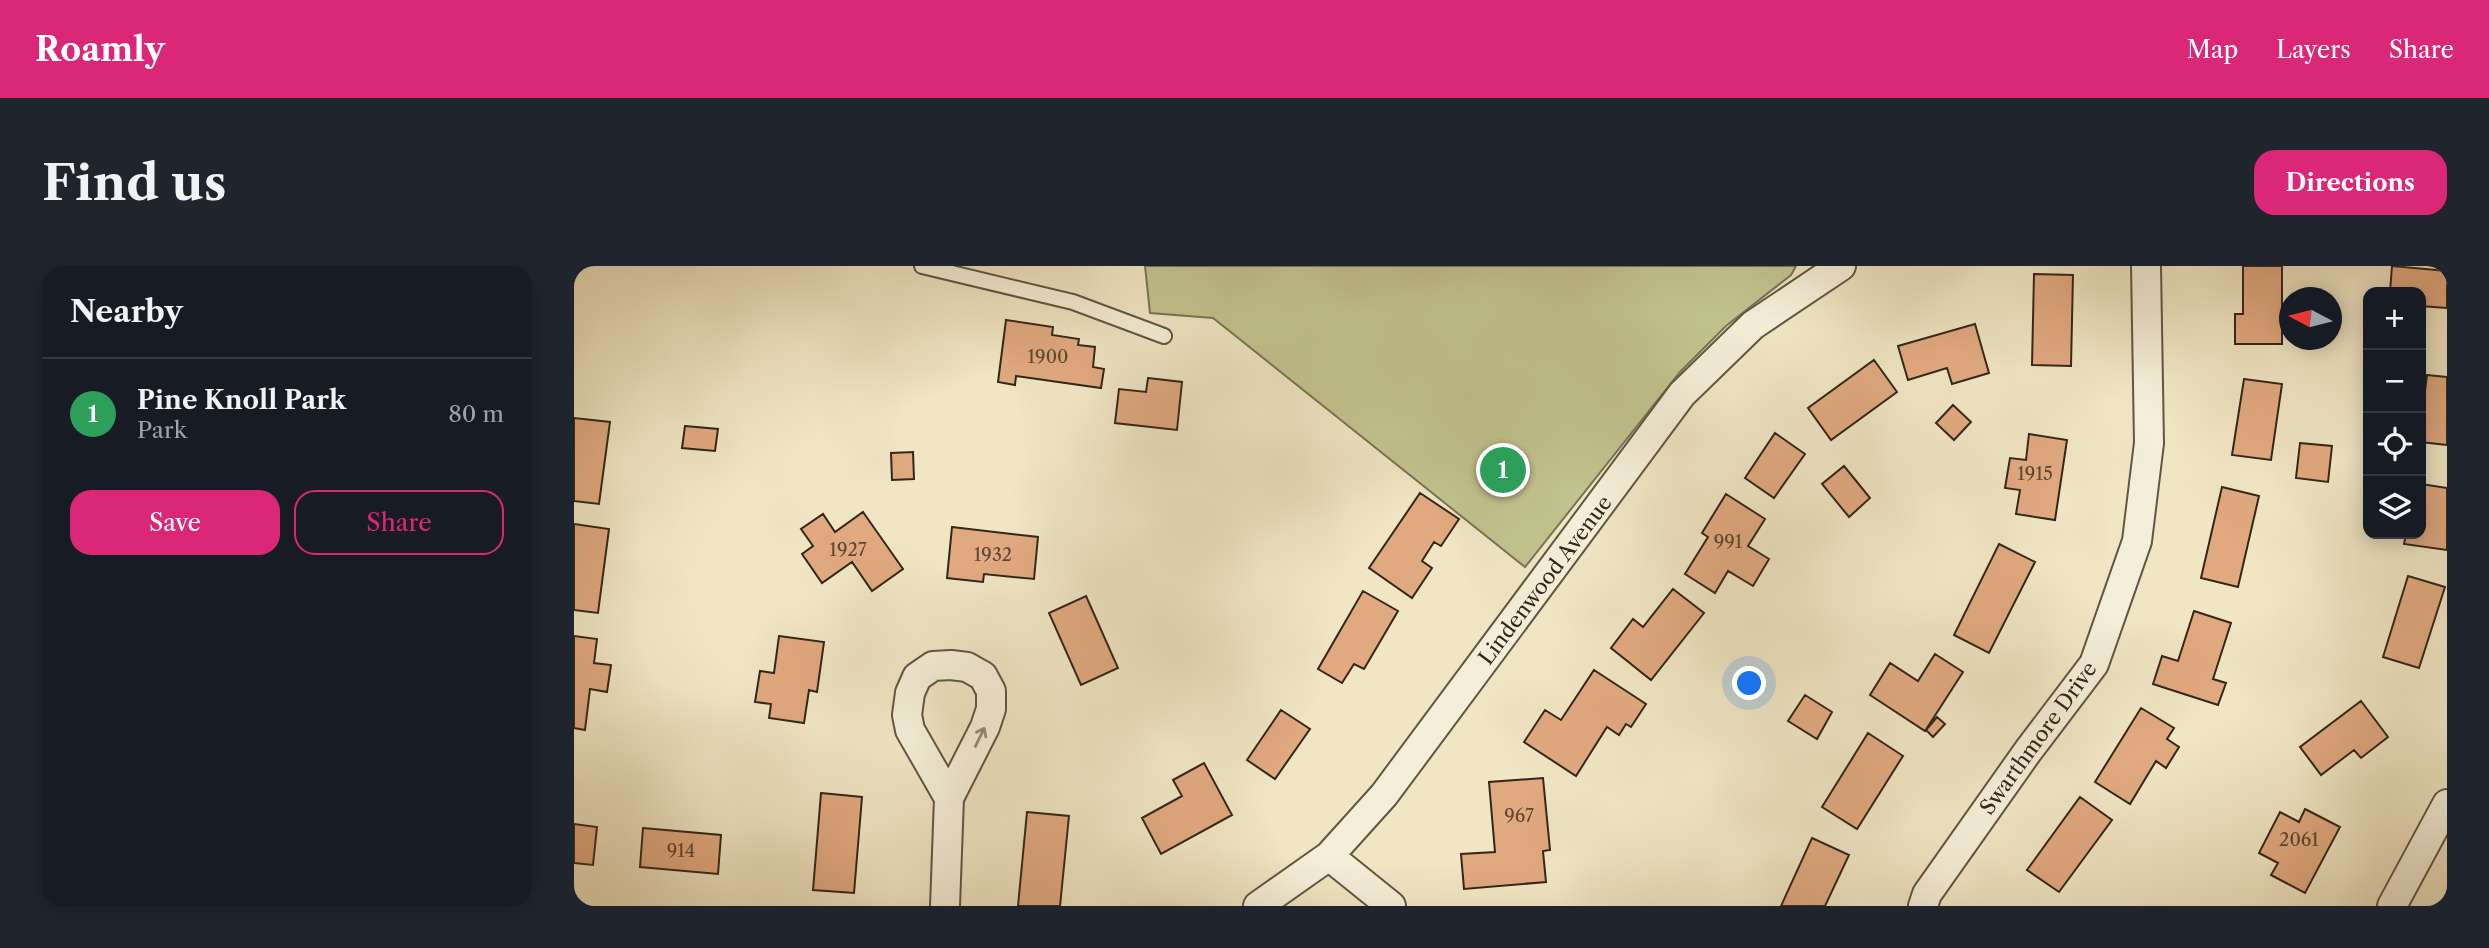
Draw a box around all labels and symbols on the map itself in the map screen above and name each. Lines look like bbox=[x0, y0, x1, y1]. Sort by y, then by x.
north arrow bbox=[2279, 287, 2342, 350]
house number: 1900 bbox=[1028, 346, 1068, 368]
pin: 1 bbox=[1480, 444, 1526, 496]
house number: 1915 bbox=[2017, 463, 2053, 485]
street label: Lindenwood Avenue bbox=[1473, 491, 1617, 669]
house number: 991 bbox=[1714, 531, 1743, 553]
house number: 1927 bbox=[829, 539, 867, 561]
house number: 1932 bbox=[974, 544, 1012, 566]
street label: Swarthmore Drive bbox=[1974, 657, 2102, 819]
your location bbox=[1732, 666, 1766, 700]
one-way arrow bbox=[973, 727, 987, 748]
house number: 967 bbox=[1504, 805, 1534, 827]
house number: 2061 bbox=[2279, 829, 2319, 851]
house number: 914 bbox=[667, 840, 695, 862]

